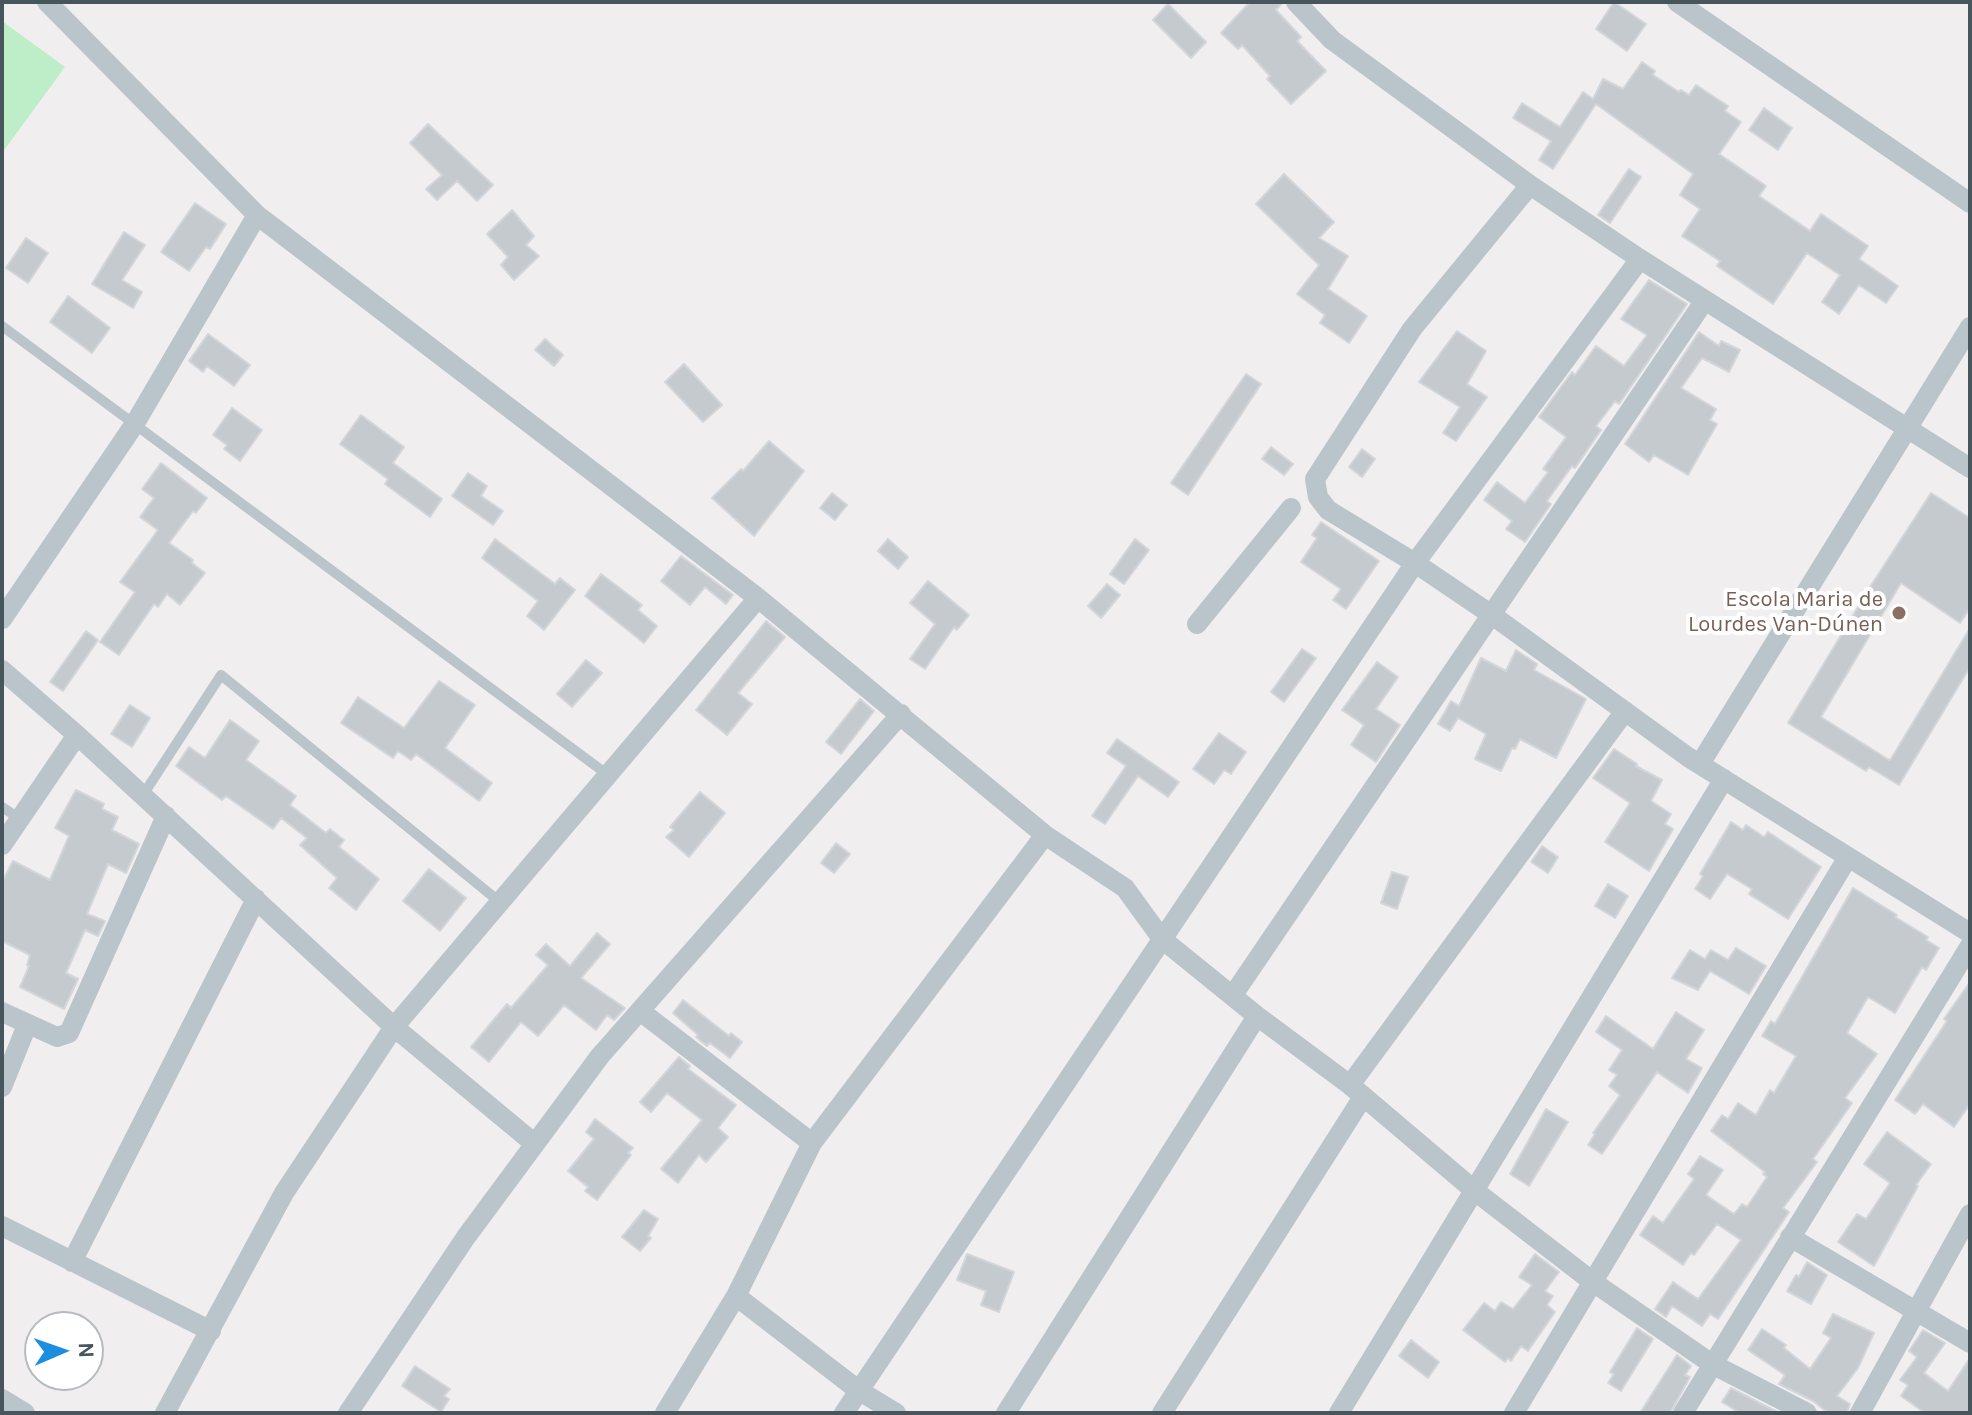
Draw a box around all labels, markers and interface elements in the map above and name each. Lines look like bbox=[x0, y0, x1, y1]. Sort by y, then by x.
place label: Escola Maria de Lourdes Van-Dúnen bbox=[1688, 587, 1883, 638]
marker: Escola Maria de Lourdes Van-Dúnen bbox=[1890, 604, 1908, 622]
north arrow bbox=[24, 1311, 104, 1391]
text: N bbox=[73, 1342, 99, 1359]

